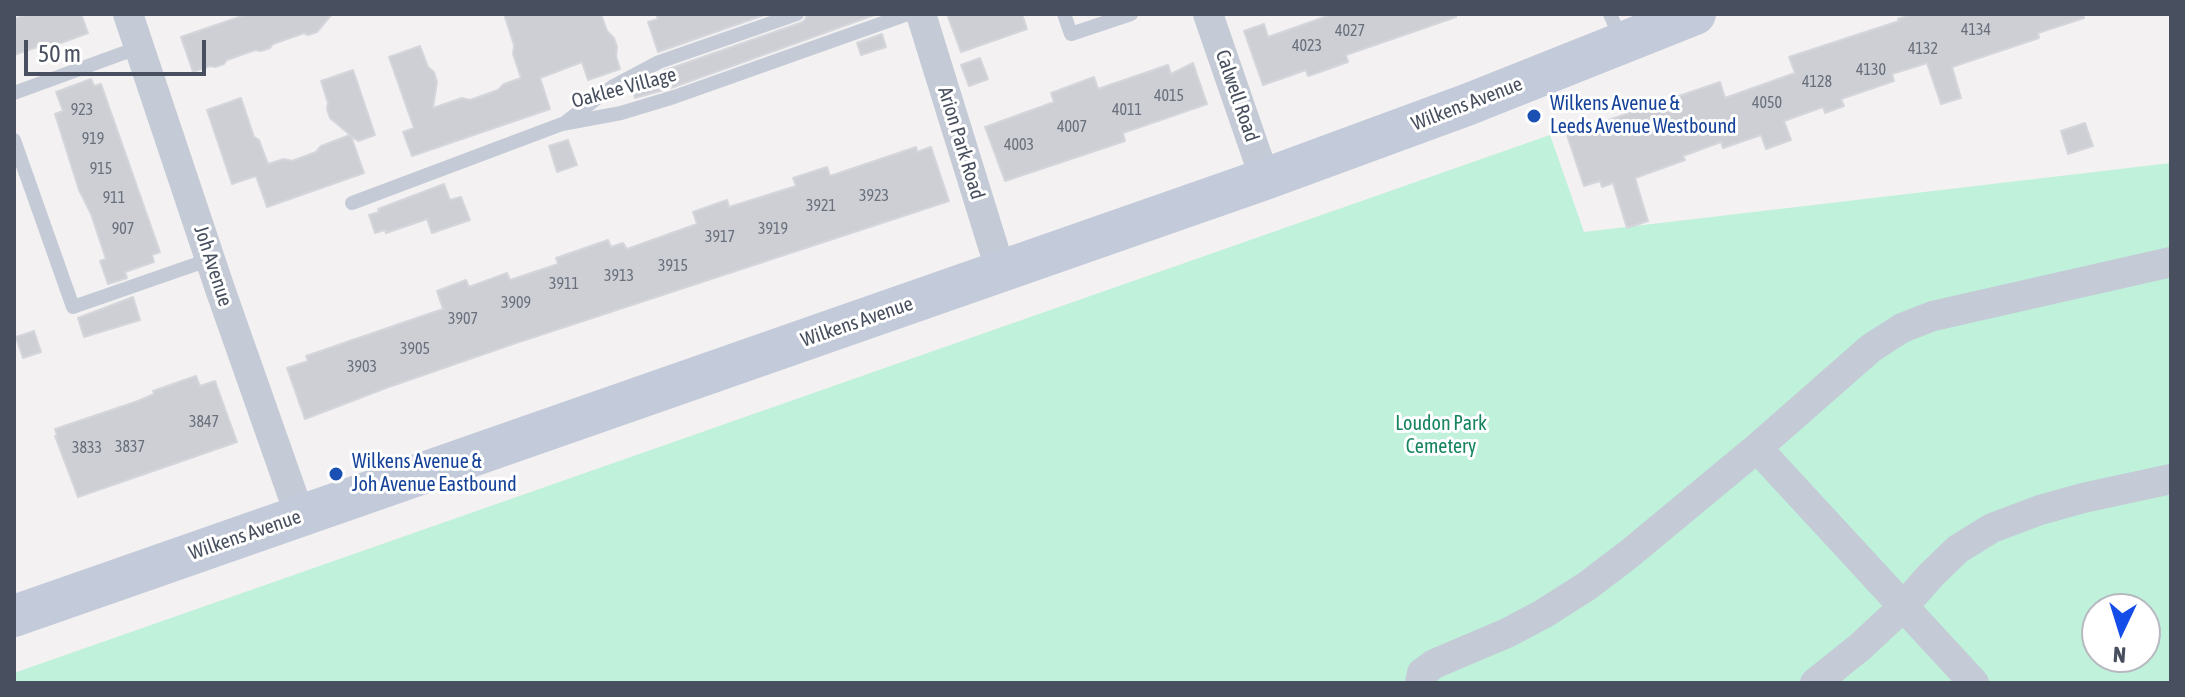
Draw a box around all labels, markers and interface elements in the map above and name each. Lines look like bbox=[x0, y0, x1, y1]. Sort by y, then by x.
house number: 4134 bbox=[1961, 20, 1991, 40]
house number: 4027 bbox=[1335, 21, 1365, 41]
scale bar bbox=[28, 24, 210, 74]
house number: 4023 bbox=[1292, 36, 1322, 56]
house number: 4132 bbox=[1908, 39, 1938, 59]
text: 50 m bbox=[38, 40, 81, 67]
street label: Calwell Road bbox=[1210, 47, 1264, 145]
house number: 4130 bbox=[1856, 60, 1886, 80]
street label: Oaklee Village bbox=[569, 63, 679, 113]
street label: Wilkens Avenue bbox=[1408, 72, 1526, 136]
house number: 4128 bbox=[1802, 72, 1832, 92]
street label: Arion Park Road bbox=[932, 84, 990, 202]
house number: 4015 bbox=[1154, 86, 1184, 106]
place label: Wilkens Avenue & Leeds Avenue Westbound bbox=[1550, 92, 1737, 139]
house number: 4050 bbox=[1752, 93, 1782, 113]
house number: 923 bbox=[71, 100, 93, 120]
house number: 4011 bbox=[1112, 100, 1142, 120]
marker: Wilkens Avenue & Leeds Avenue Westbound bbox=[1525, 107, 1543, 125]
house number: 4007 bbox=[1057, 117, 1087, 137]
house number: 919 bbox=[82, 129, 104, 149]
house number: 4003 bbox=[1004, 135, 1034, 155]
house number: 915 bbox=[90, 159, 112, 179]
house number: 3923 bbox=[859, 186, 889, 206]
house number: 911 bbox=[103, 188, 125, 208]
house number: 3921 bbox=[806, 196, 836, 216]
house number: 907 bbox=[112, 219, 134, 239]
house number: 3919 bbox=[758, 219, 788, 239]
street label: Joh Avenue bbox=[189, 223, 237, 309]
house number: 3917 bbox=[705, 227, 735, 247]
house number: 3915 bbox=[658, 256, 688, 276]
house number: 3913 bbox=[604, 266, 634, 286]
house number: 3911 bbox=[549, 274, 579, 294]
street label: Wilkens Avenue bbox=[798, 292, 916, 352]
house number: 3909 bbox=[501, 293, 531, 313]
house number: 3907 bbox=[448, 309, 478, 329]
house number: 3905 bbox=[400, 339, 430, 359]
house number: 3903 bbox=[347, 357, 377, 377]
house number: 3847 bbox=[189, 412, 219, 432]
park label: Loudon Park Cemetery bbox=[1395, 412, 1487, 459]
house number: 3837 bbox=[115, 437, 145, 457]
house number: 3833 bbox=[72, 438, 102, 458]
place label: Wilkens Avenue & Joh Avenue Eastbound bbox=[352, 450, 517, 497]
marker: Wilkens Avenue & Joh Avenue Eastbound bbox=[327, 465, 345, 483]
street label: Wilkens Avenue bbox=[186, 505, 304, 565]
north arrow bbox=[2081, 593, 2161, 673]
text: N bbox=[2112, 642, 2127, 668]

